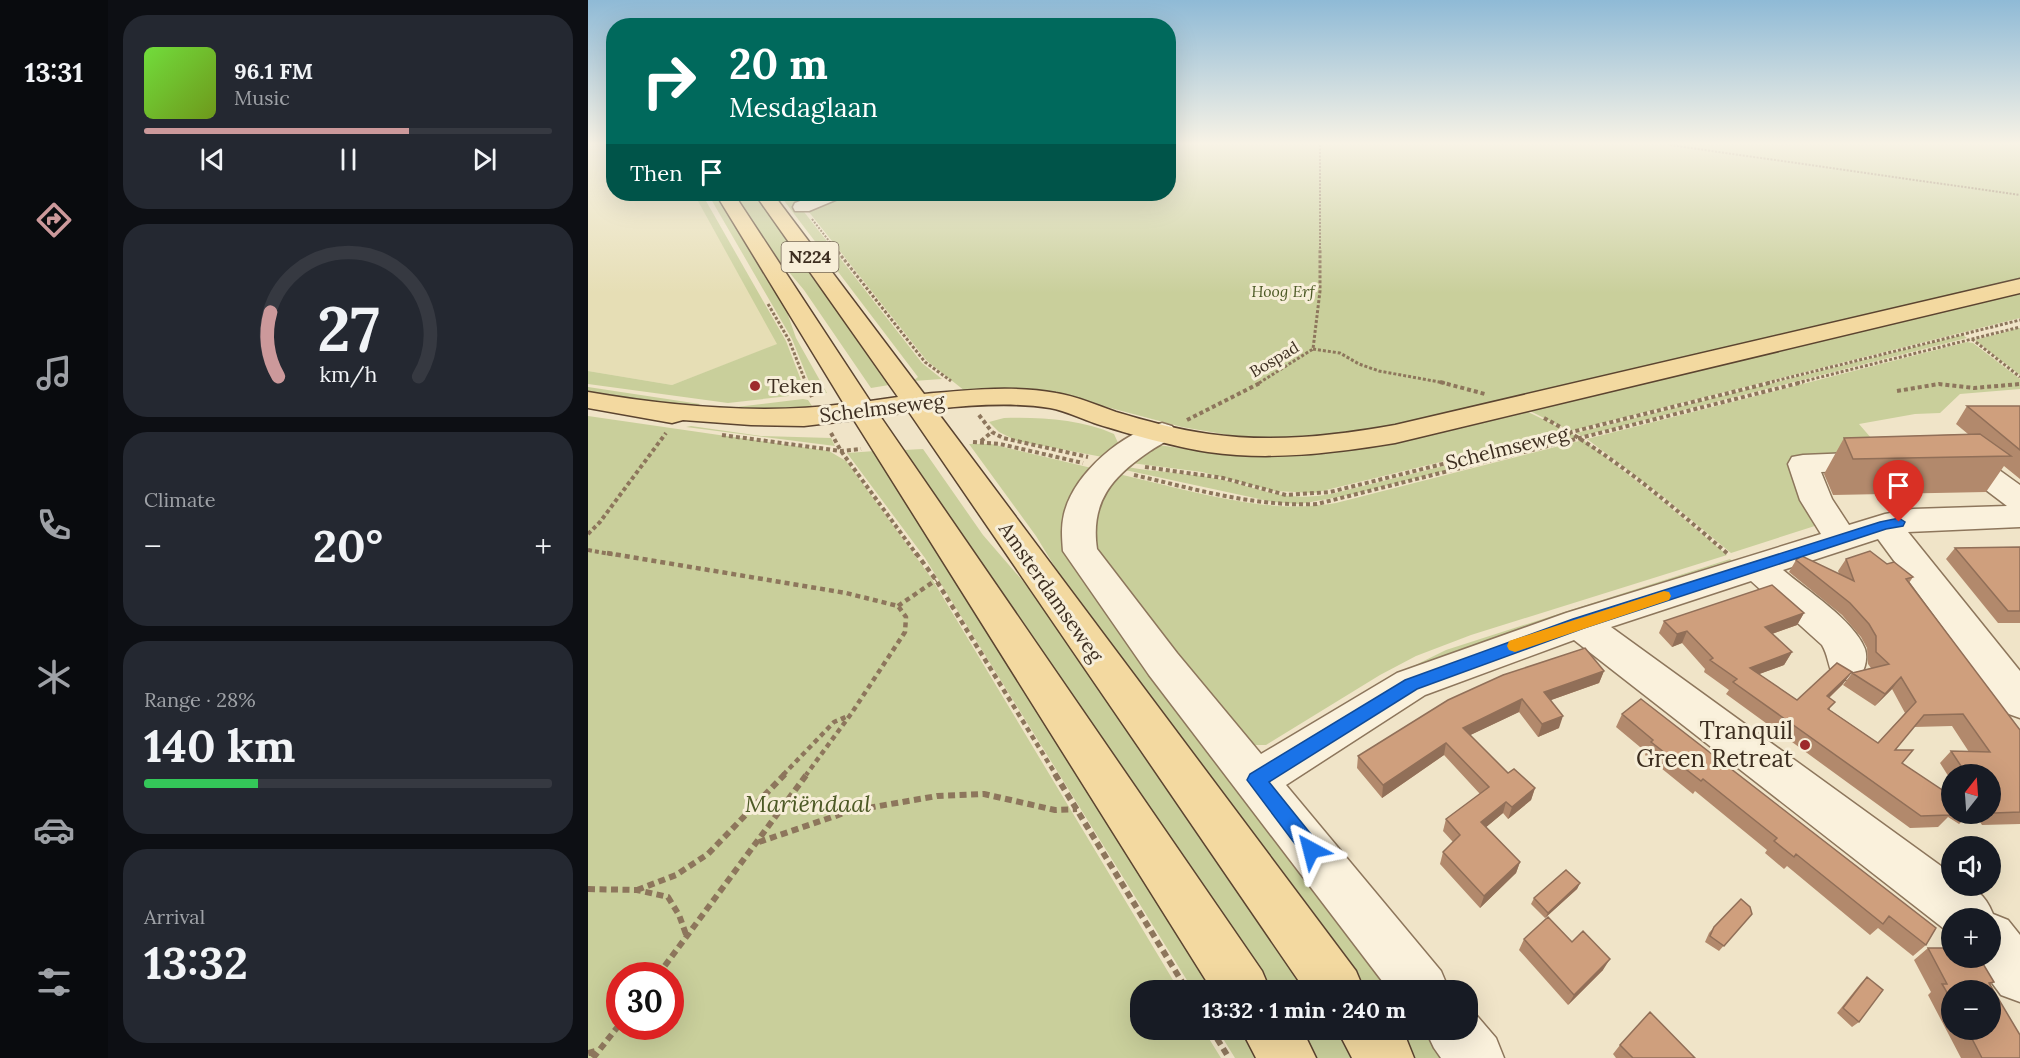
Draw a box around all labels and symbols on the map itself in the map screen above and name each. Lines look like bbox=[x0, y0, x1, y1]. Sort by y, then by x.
road number: N224 bbox=[782, 242, 838, 272]
park label: Hoog Erf bbox=[1251, 281, 1317, 301]
street label: Bospad bbox=[1246, 336, 1303, 382]
place label: Teken bbox=[767, 373, 823, 398]
marker: Teken bbox=[748, 379, 762, 393]
street label: Schelmseweg bbox=[818, 387, 947, 428]
street label: Schelmseweg bbox=[1443, 420, 1572, 475]
pin bbox=[1873, 460, 1924, 522]
street label: Amsterdamseweg bbox=[993, 516, 1109, 667]
place label: Tranquil Green Retreat bbox=[1636, 715, 1794, 774]
marker: Tranquil Green Retreat bbox=[1798, 738, 1812, 752]
north arrow bbox=[1941, 764, 2001, 824]
park label: Mariëndaal bbox=[745, 788, 871, 819]
position arrow bbox=[1279, 818, 1343, 882]
speed limit sign: 30 bbox=[606, 962, 684, 1040]

